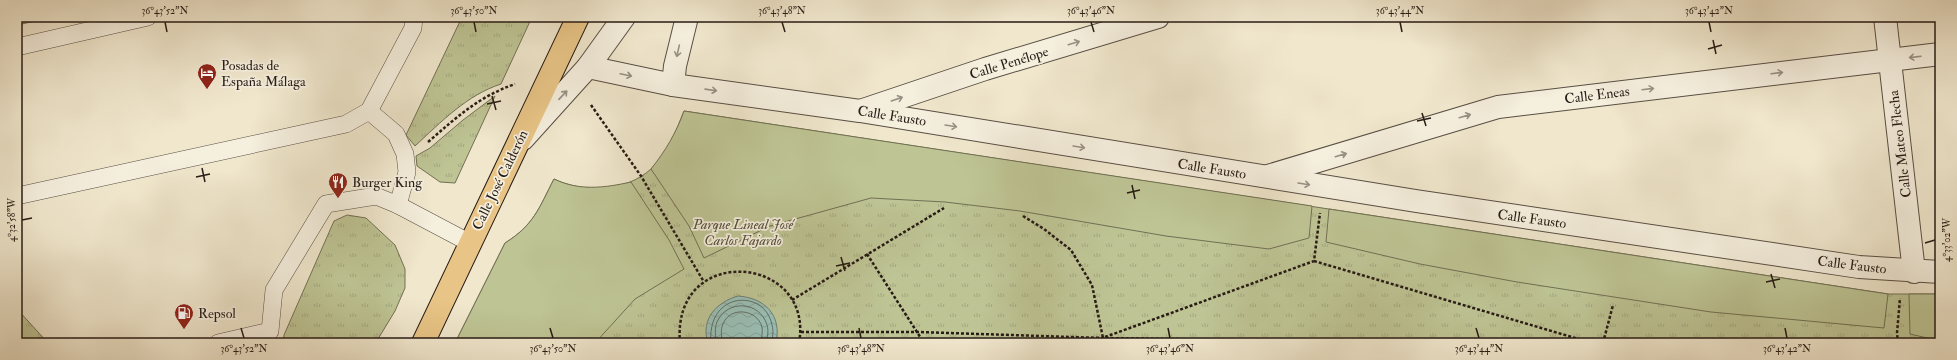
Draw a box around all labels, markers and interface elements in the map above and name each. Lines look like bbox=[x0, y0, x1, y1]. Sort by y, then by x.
text: 36°43'52"N bbox=[142, 5, 189, 17]
text: 36°43'50"N bbox=[451, 5, 498, 17]
text: 36°43'48"N bbox=[758, 5, 806, 17]
text: 36°43'46"N bbox=[1067, 5, 1115, 17]
text: 36°43'44"N bbox=[1376, 5, 1424, 17]
text: 36°43'42"N bbox=[1685, 5, 1733, 17]
one-way arrow bbox=[1068, 39, 1081, 46]
street label: Calle Penélope bbox=[967, 43, 1051, 84]
one-way arrow bbox=[674, 44, 682, 57]
one-way arrow bbox=[1909, 53, 1922, 61]
place label: Posadas de España Málaga bbox=[221, 57, 306, 91]
hotel icon: Posadas de España Málaga bbox=[196, 62, 218, 90]
one-way arrow bbox=[1771, 69, 1784, 77]
one-way arrow bbox=[619, 72, 632, 80]
street label: Calle Eneas bbox=[1563, 83, 1631, 107]
one-way arrow bbox=[1642, 85, 1655, 92]
one-way arrow bbox=[704, 86, 717, 94]
street label: Calle Mateo Flecha bbox=[1885, 89, 1915, 199]
one-way arrow bbox=[558, 90, 567, 100]
one-way arrow bbox=[891, 95, 904, 102]
street label: Calle Fausto bbox=[856, 102, 928, 130]
one-way arrow bbox=[1458, 112, 1471, 119]
one-way arrow bbox=[944, 122, 957, 130]
street label: Calle José Calderón bbox=[468, 127, 532, 233]
one-way arrow bbox=[1072, 143, 1085, 151]
one-way arrow bbox=[1334, 151, 1347, 158]
street label: Calle Fausto bbox=[1176, 155, 1248, 183]
restaurant icon: Burger King bbox=[327, 171, 349, 199]
place label: Burger King bbox=[352, 174, 423, 191]
one-way arrow bbox=[1297, 180, 1310, 188]
text: 4°32'58"W bbox=[6, 197, 18, 242]
street label: Calle Fausto bbox=[1496, 206, 1568, 232]
park label: Parque Lineal José Carlos Fajardo bbox=[692, 216, 796, 249]
text: 4°33'02"W bbox=[1941, 217, 1953, 262]
street label: Calle Fausto bbox=[1817, 252, 1888, 278]
fuel station icon: Repsol bbox=[173, 302, 195, 330]
place label: Repsol bbox=[198, 305, 236, 323]
text: 36°43'52"N bbox=[221, 343, 268, 355]
text: 36°43'50"N bbox=[530, 343, 577, 355]
text: 36°43'48"N bbox=[837, 343, 885, 355]
text: 36°43'46"N bbox=[1146, 343, 1194, 355]
text: 36°43'44"N bbox=[1455, 343, 1503, 355]
text: 36°43'42"N bbox=[1763, 343, 1811, 355]

